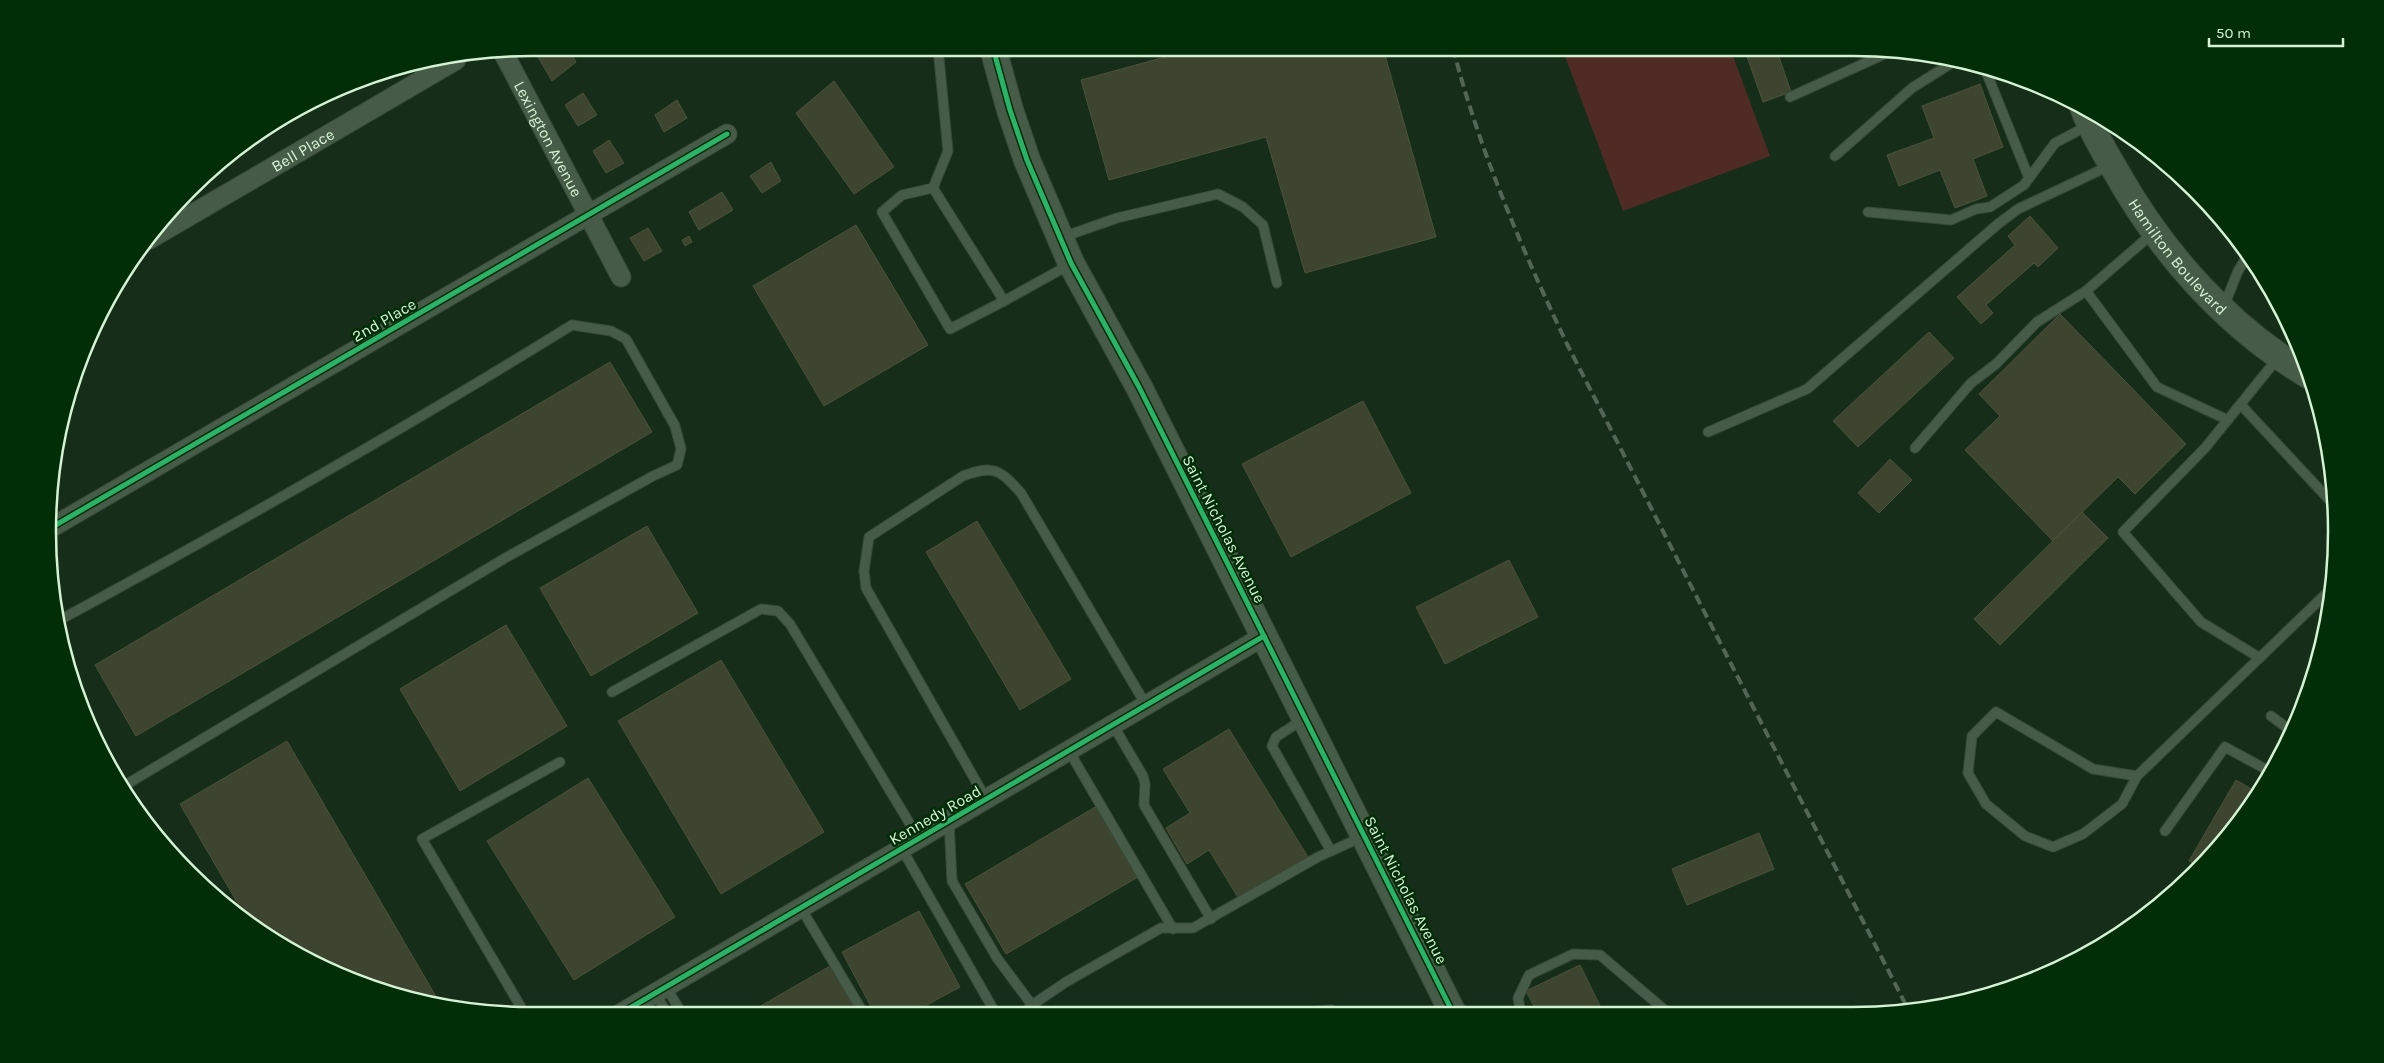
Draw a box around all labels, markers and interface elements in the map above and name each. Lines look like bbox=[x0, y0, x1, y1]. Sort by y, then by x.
scale bar bbox=[2209, 15, 2343, 47]
text: 50 m bbox=[2216, 24, 2251, 42]
street label: Lexington Avenue bbox=[510, 78, 587, 200]
street label: Bell Place bbox=[268, 124, 337, 175]
street label: Hamilton Boulevard bbox=[2125, 195, 2231, 319]
street label: 2nd Place bbox=[349, 294, 419, 346]
street label: Saint Nicholas Avenue bbox=[1178, 452, 1270, 606]
street label: Kennedy Road bbox=[886, 781, 984, 849]
street label: Saint Nicholas Avenue bbox=[1360, 813, 1452, 967]

